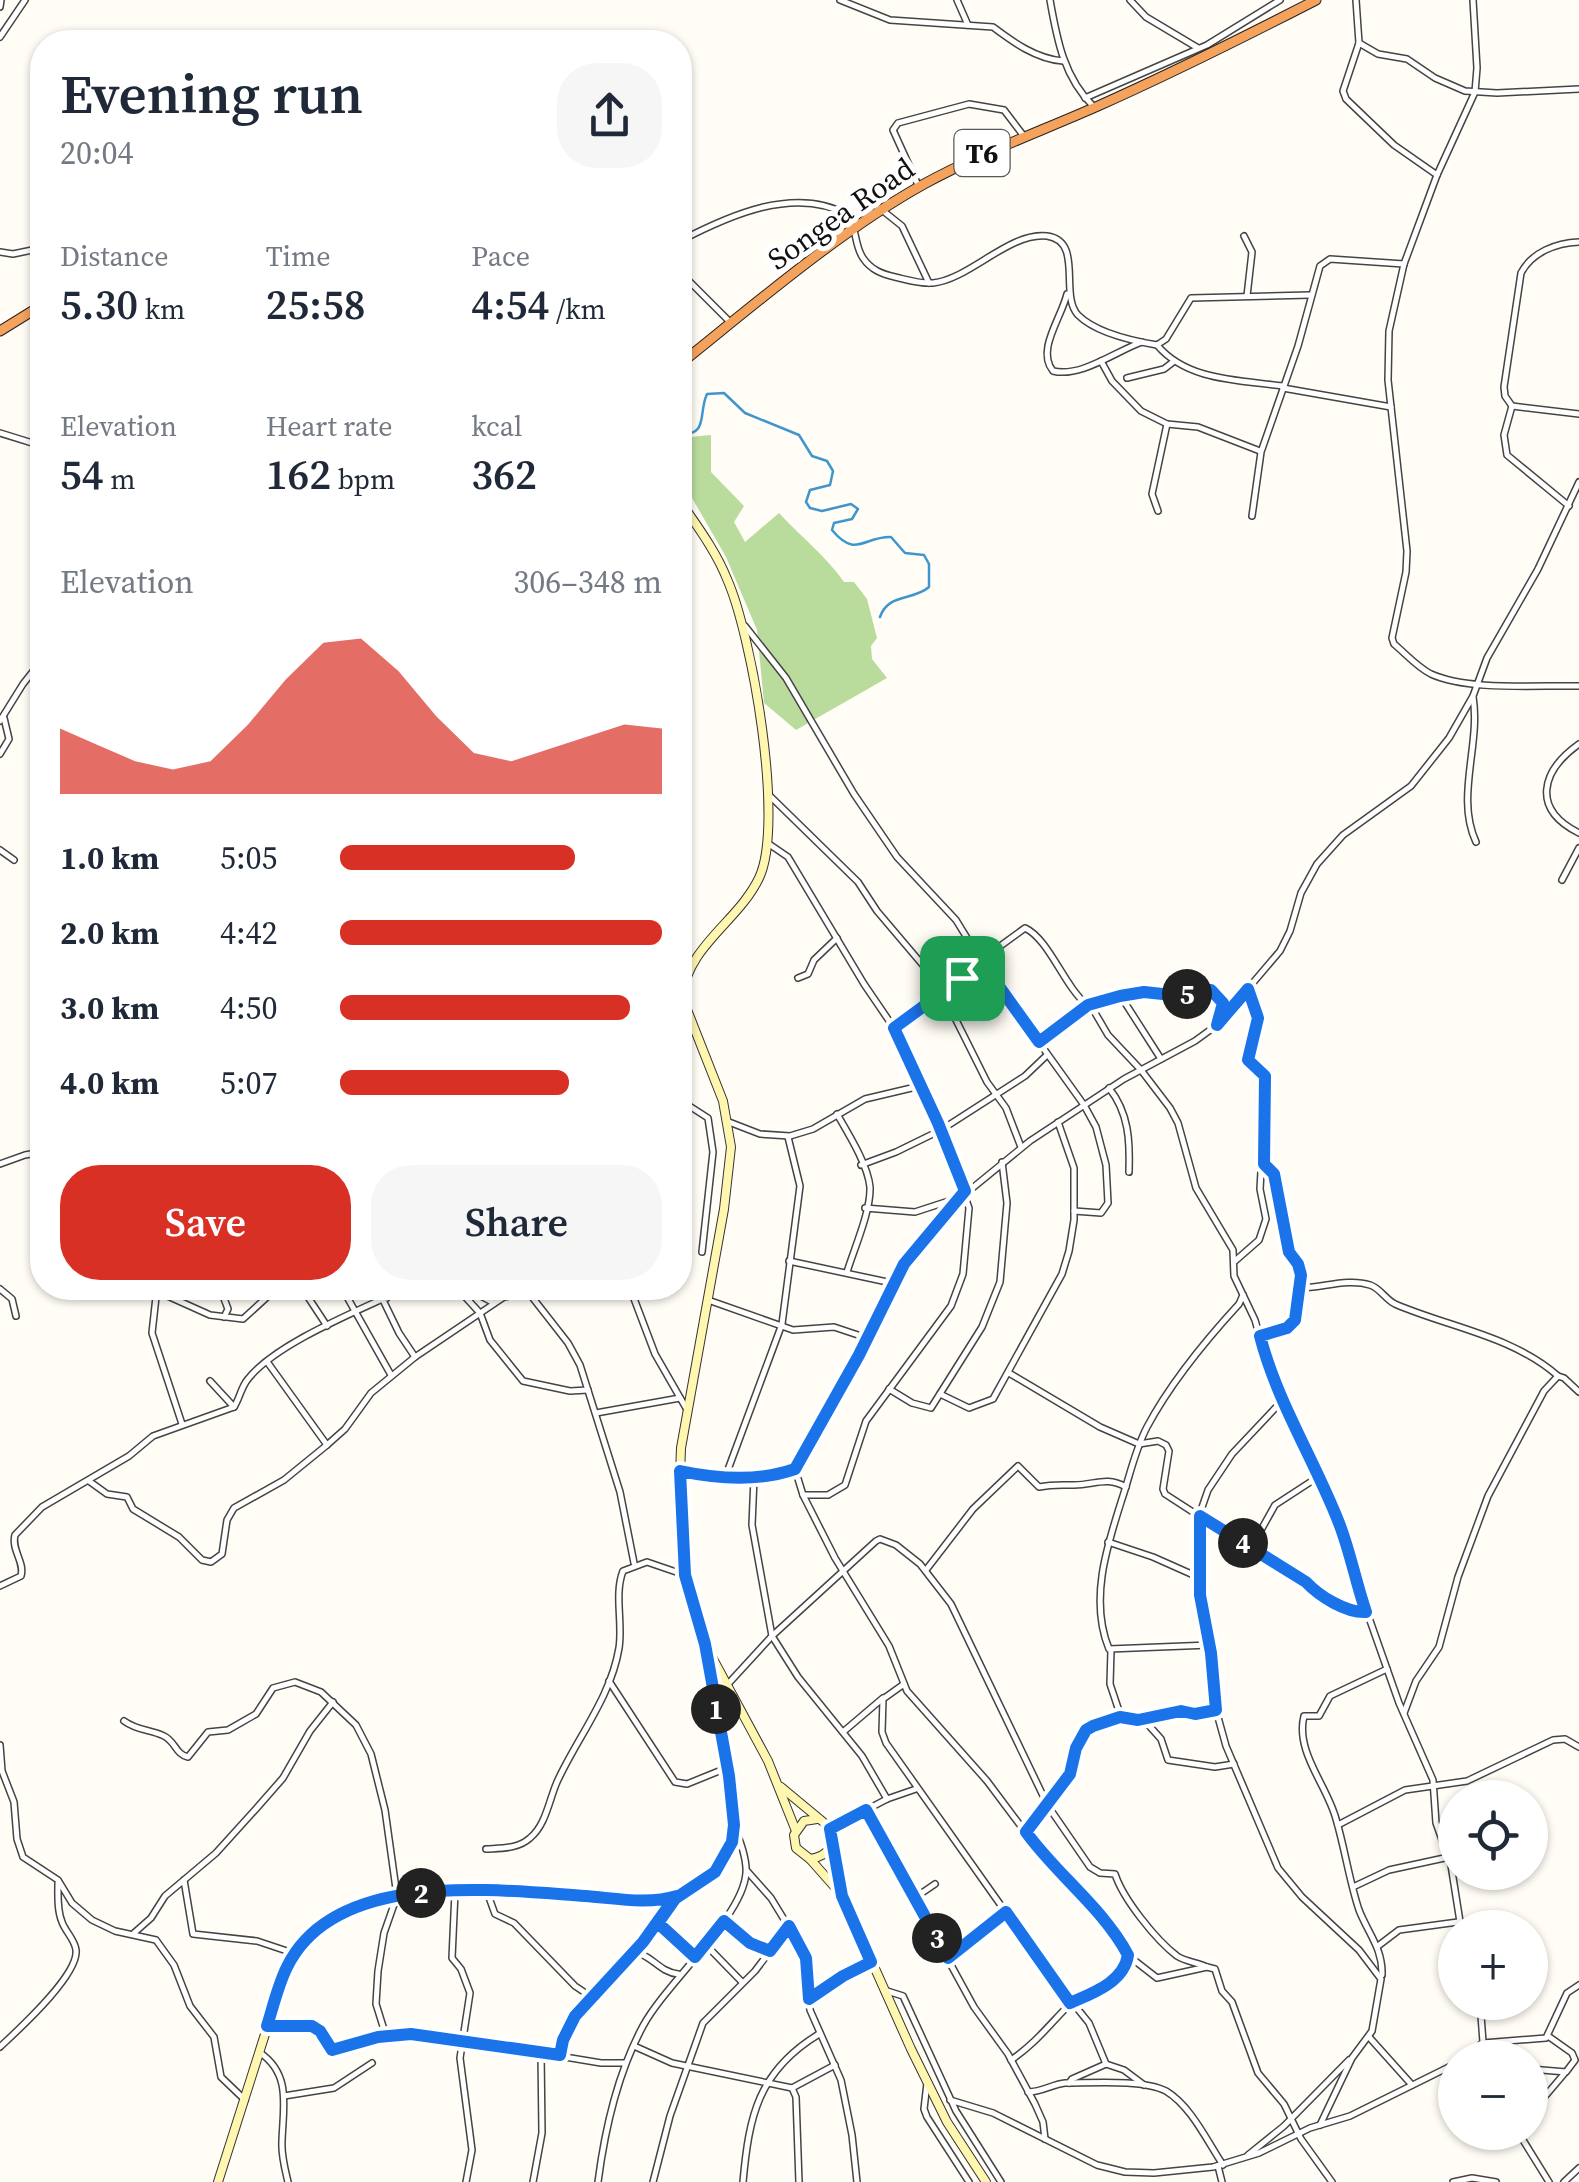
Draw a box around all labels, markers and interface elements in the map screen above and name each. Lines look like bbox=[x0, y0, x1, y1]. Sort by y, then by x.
text: Evening run bbox=[60, 56, 363, 131]
button: share bbox=[557, 63, 662, 168]
road number: T6 bbox=[954, 130, 1010, 176]
text: 20:04 bbox=[60, 131, 134, 175]
street label: Songea Road bbox=[759, 148, 922, 279]
text: Distance bbox=[60, 237, 169, 275]
text: Time bbox=[266, 237, 330, 275]
text: Pace bbox=[471, 237, 530, 275]
text: 5.30 bbox=[60, 275, 138, 333]
text: 25:58 bbox=[266, 275, 366, 333]
text: 4:54 bbox=[471, 275, 549, 333]
text: km bbox=[138, 290, 185, 328]
text: /km bbox=[549, 290, 606, 328]
text: Elevation bbox=[60, 407, 177, 445]
text: Heart rate bbox=[266, 407, 392, 445]
text: kcal bbox=[471, 407, 522, 445]
text: 54 bbox=[60, 445, 104, 503]
text: 162 bbox=[266, 445, 331, 503]
text: 362 bbox=[471, 445, 537, 503]
text: m bbox=[104, 460, 135, 498]
text: bpm bbox=[331, 460, 395, 498]
text: Elevation bbox=[60, 560, 194, 604]
text: 306–348 m bbox=[513, 560, 662, 604]
text: 1.0 km bbox=[60, 836, 159, 880]
text: 5:05 bbox=[220, 836, 278, 880]
text: 2.0 km bbox=[60, 911, 159, 955]
text: 4:42 bbox=[220, 911, 278, 955]
pin bbox=[920, 936, 1005, 1021]
icon: arrive bbox=[935, 951, 990, 1006]
pin: 5 bbox=[1162, 969, 1212, 1019]
text: 5 bbox=[1179, 975, 1195, 1013]
text: 3.0 km bbox=[60, 986, 159, 1030]
text: 4:50 bbox=[220, 986, 278, 1030]
text: 4.0 km bbox=[60, 1061, 159, 1105]
text: 5:07 bbox=[220, 1061, 278, 1105]
button: Save bbox=[60, 1165, 351, 1280]
button: Share bbox=[371, 1165, 662, 1280]
pin: 4 bbox=[1218, 1518, 1268, 1568]
text: 4 bbox=[1235, 1524, 1251, 1562]
pin: 1 bbox=[691, 1684, 741, 1734]
text: 1 bbox=[708, 1690, 724, 1728]
map controls bbox=[1438, 1780, 1548, 2150]
button: locate bbox=[1438, 1780, 1548, 1890]
pin: 2 bbox=[396, 1868, 446, 1918]
text: 2 bbox=[413, 1874, 429, 1912]
button: + bbox=[1438, 1910, 1548, 2020]
pin: 3 bbox=[912, 1913, 962, 1963]
text: 3 bbox=[929, 1919, 945, 1957]
button: − bbox=[1438, 2040, 1548, 2150]

